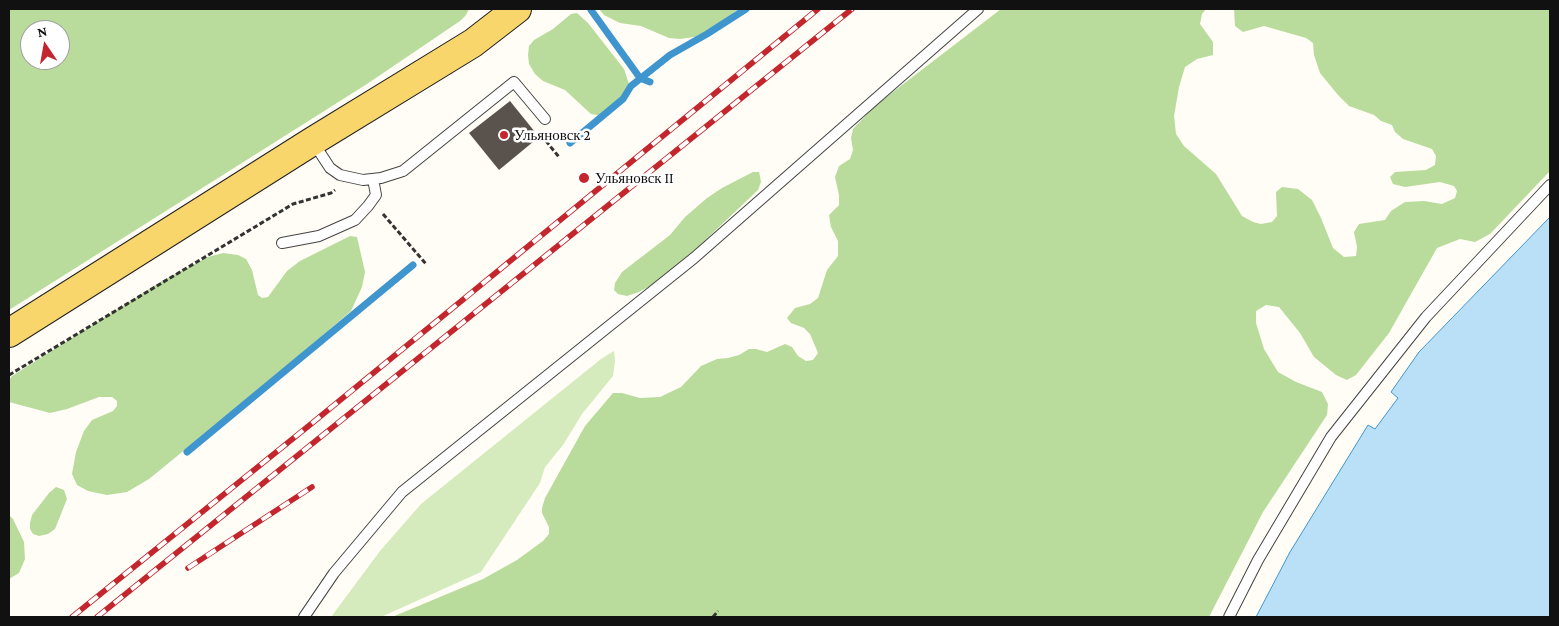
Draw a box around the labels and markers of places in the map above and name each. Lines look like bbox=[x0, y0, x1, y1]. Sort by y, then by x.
place label: Ульяновск 2 bbox=[514, 126, 591, 144]
marker: Ульяновск 2 bbox=[498, 129, 510, 141]
place label: Ульяновск II bbox=[595, 169, 674, 187]
marker: Ульяновск II bbox=[577, 171, 591, 185]

